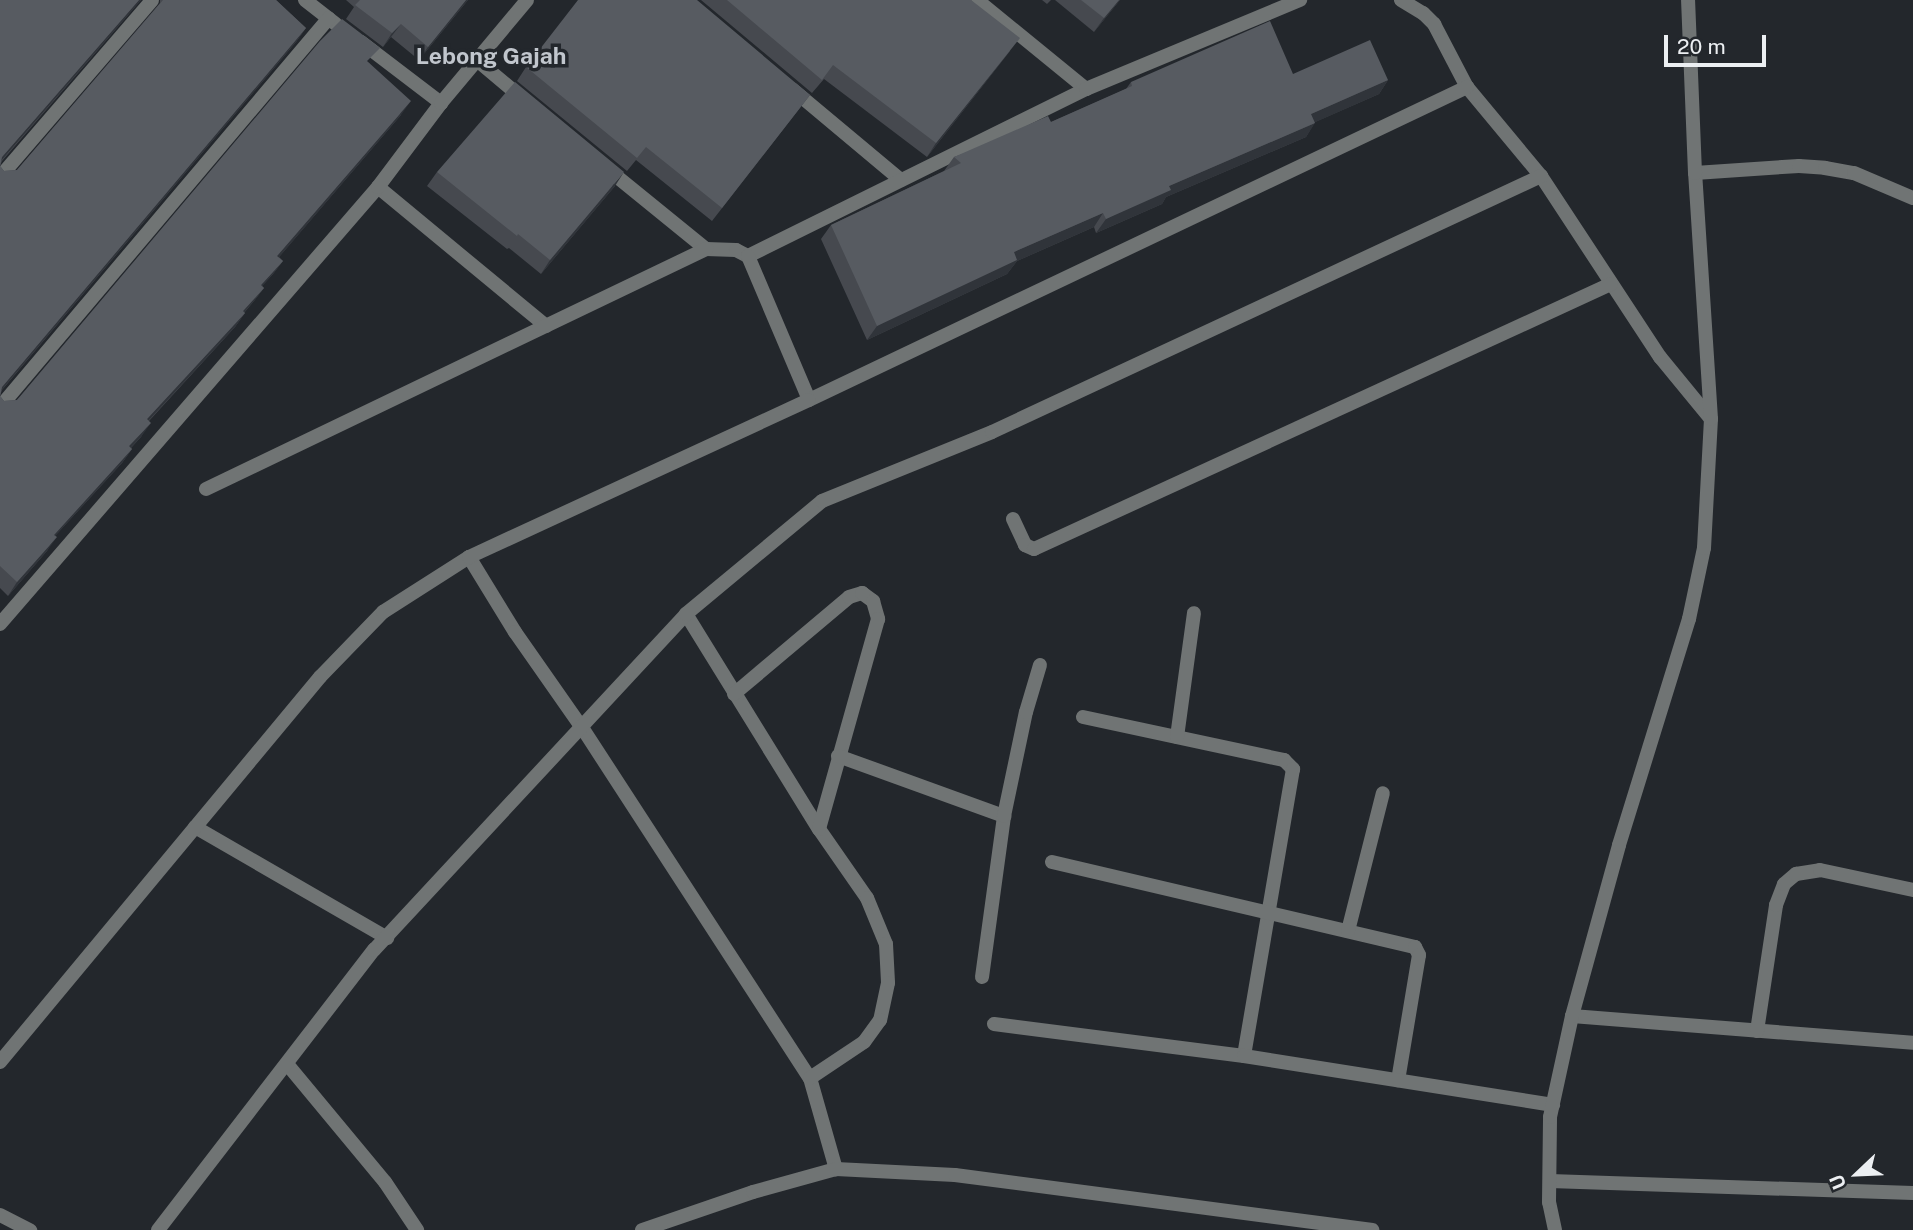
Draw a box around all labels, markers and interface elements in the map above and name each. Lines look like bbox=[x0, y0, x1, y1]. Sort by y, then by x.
scale bar bbox=[1668, 21, 1770, 65]
text: 20 m bbox=[1677, 34, 1726, 59]
district label: Lebong Gajah bbox=[416, 42, 566, 70]
north arrow bbox=[1822, 1139, 1892, 1209]
text: U bbox=[1825, 1172, 1850, 1193]

